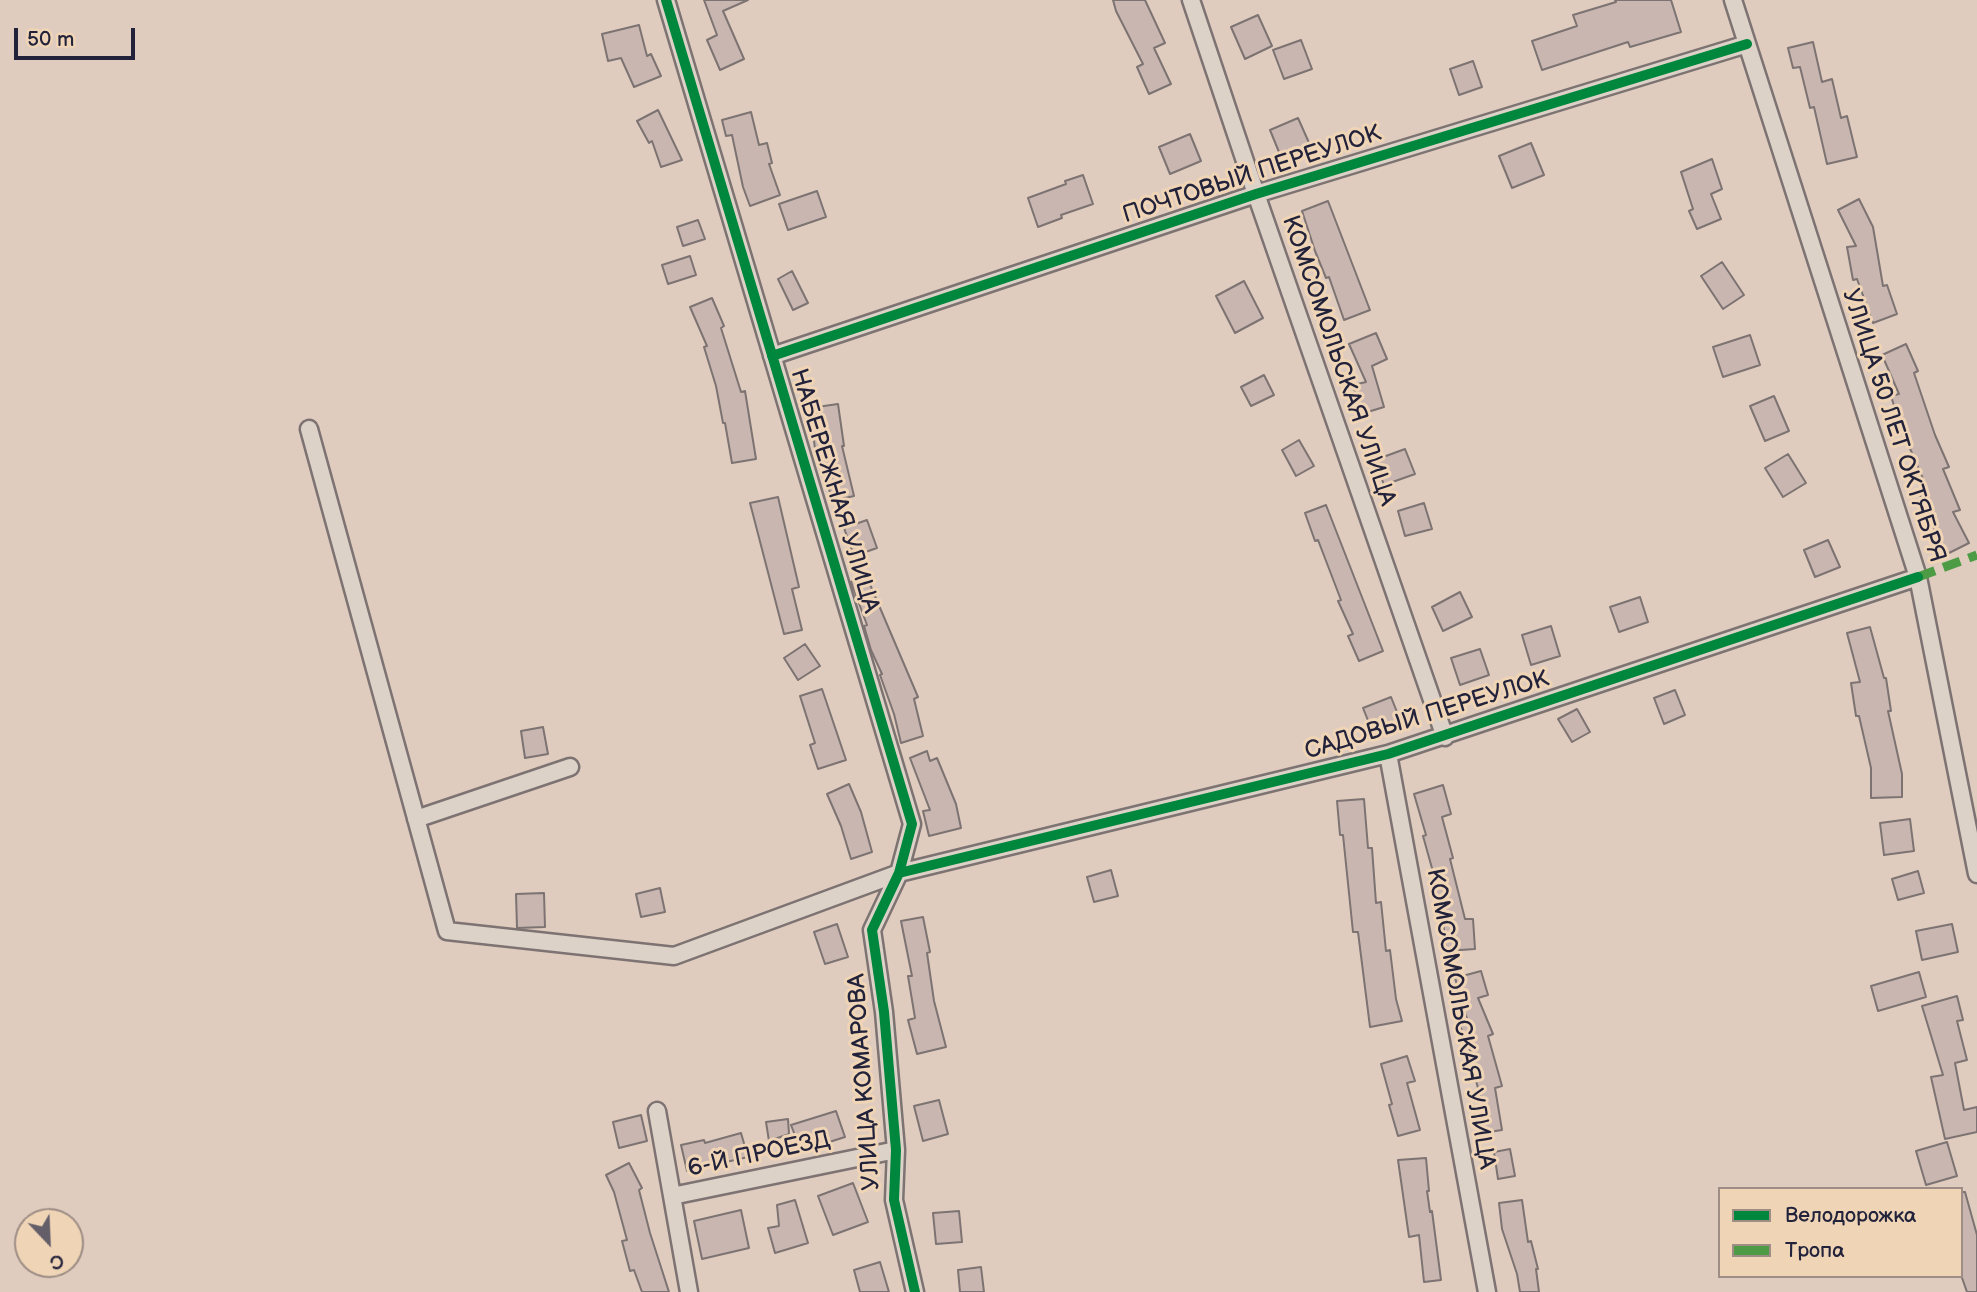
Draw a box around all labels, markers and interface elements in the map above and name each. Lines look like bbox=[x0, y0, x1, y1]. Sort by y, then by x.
scale bar bbox=[18, 14, 138, 58]
text: 50 m bbox=[27, 27, 74, 52]
street label: ПОЧТОВЫЙ ПЕРЕУЛОК bbox=[1119, 120, 1385, 230]
street label: КОМСОМОЛЬСКАЯ УЛИЦА bbox=[1275, 212, 1401, 510]
street label: УЛИЦА 50 ЛЕТ ОКТЯБРЯ bbox=[1835, 286, 1951, 566]
street label: НАБЕРЕЖНАЯ УЛИЦА bbox=[783, 365, 885, 617]
street label: САДОВЫЙ ПЕРЕУЛОК bbox=[1301, 665, 1553, 767]
street label: КОМСОМОЛЬСКАЯ УЛИЦА bbox=[1419, 866, 1501, 1172]
street label: УЛИЦА КОМАРОВА bbox=[843, 973, 887, 1191]
street label: 6-Й ПРОЕЗД bbox=[685, 1126, 833, 1184]
legend bbox=[1718, 1187, 1963, 1278]
text: Велодорожка bbox=[1785, 1203, 1916, 1228]
north arrow bbox=[14, 1208, 84, 1278]
text: Тропа bbox=[1785, 1238, 1845, 1263]
text: С bbox=[46, 1248, 67, 1274]

